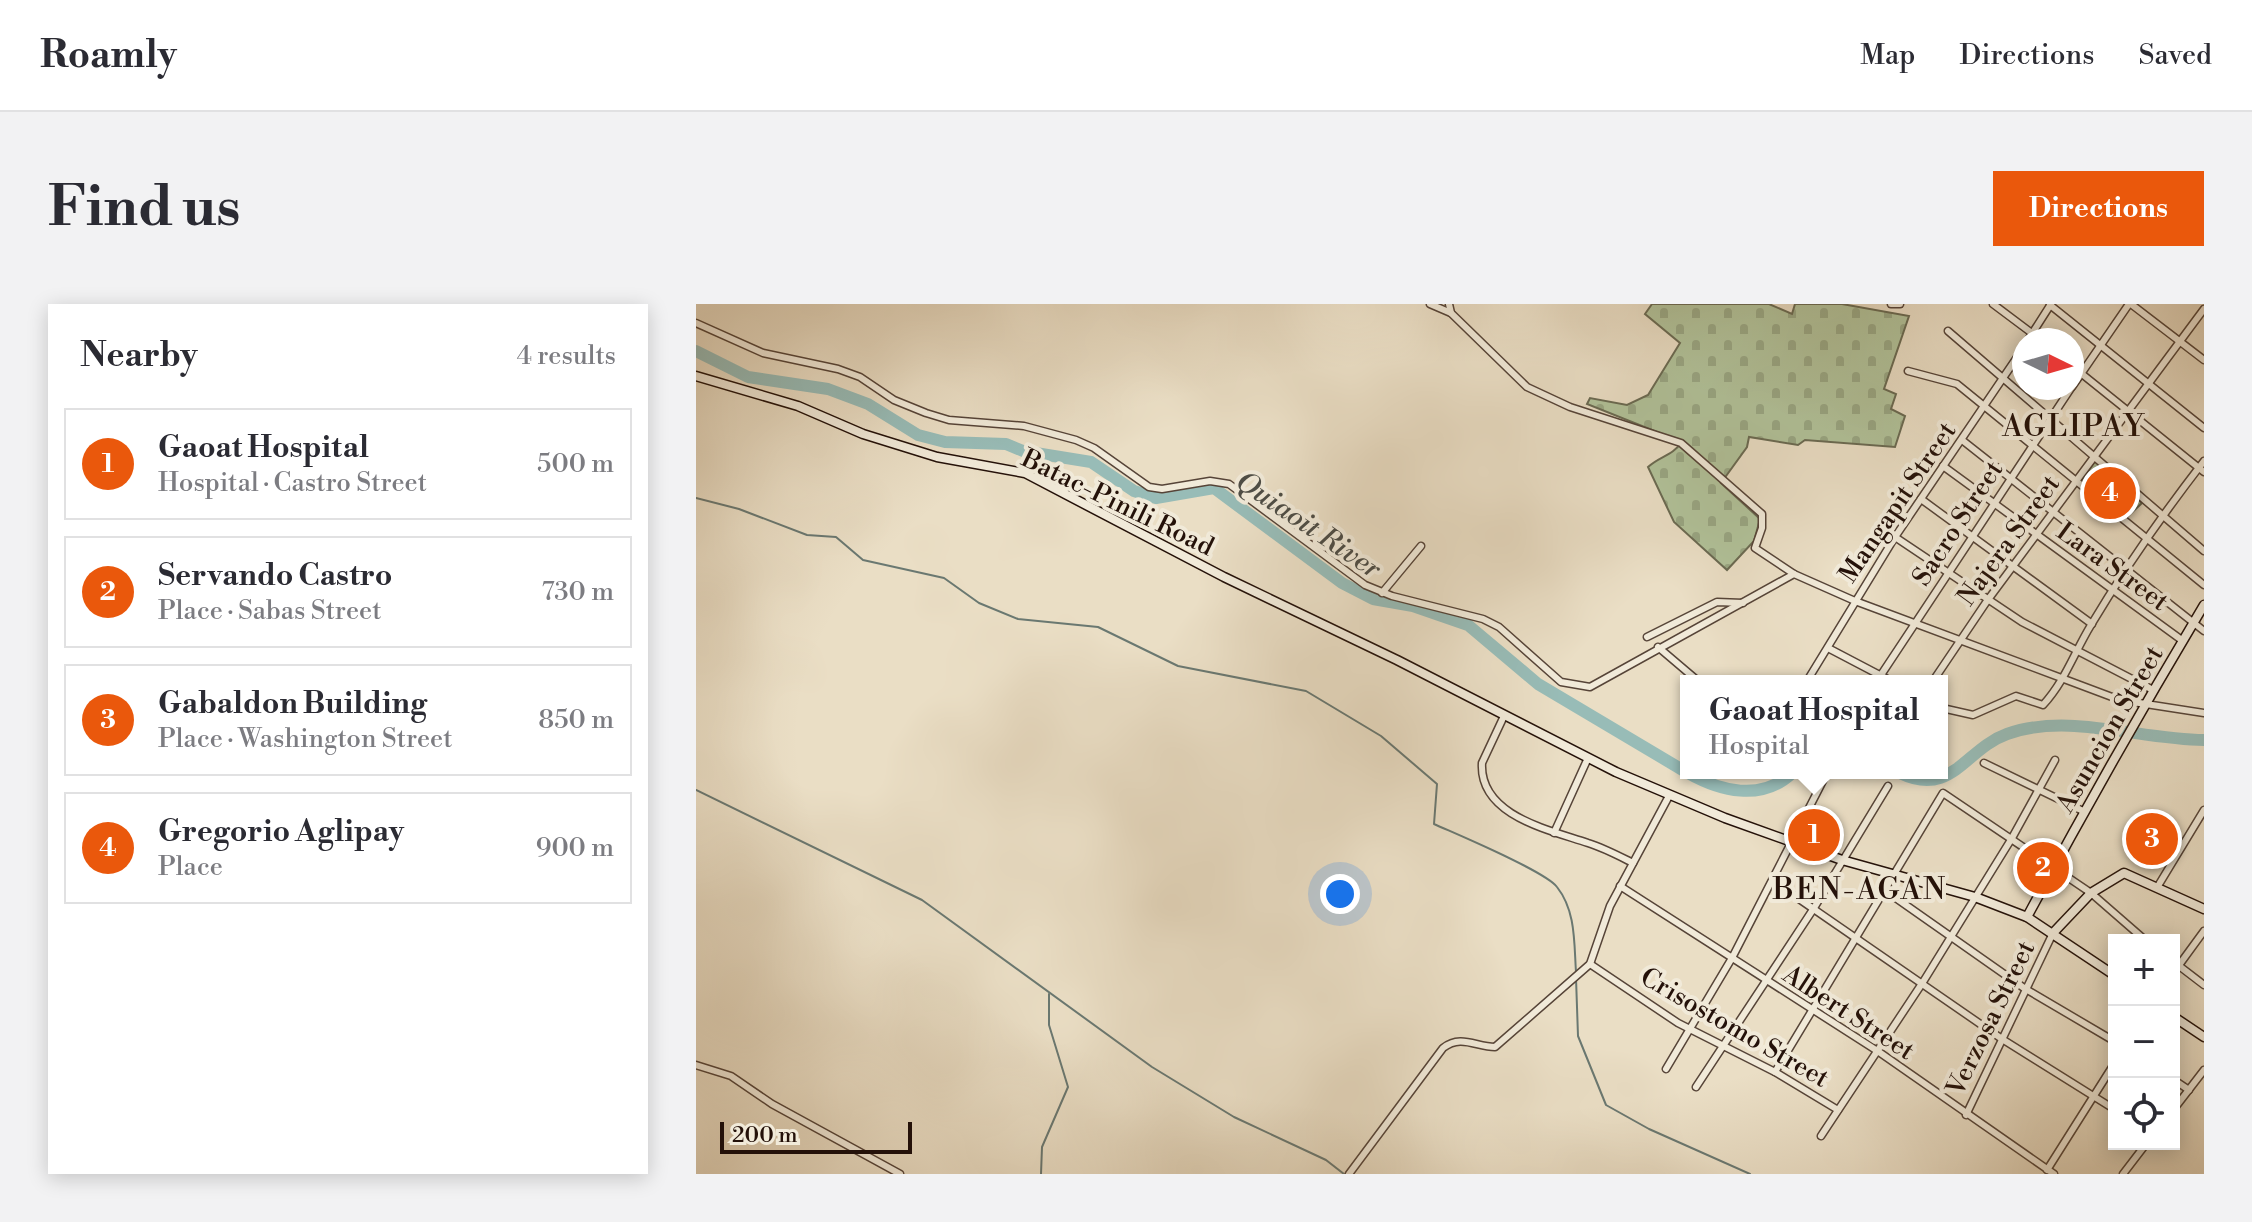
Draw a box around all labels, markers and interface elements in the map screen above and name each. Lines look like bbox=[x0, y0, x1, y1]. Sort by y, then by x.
text: Roamly bbox=[40, 32, 177, 79]
text: Map bbox=[1860, 38, 1915, 73]
text: Directions bbox=[1959, 38, 2094, 73]
text: Saved bbox=[2138, 38, 2212, 73]
button: Directions bbox=[1993, 171, 2204, 246]
text: Find us bbox=[48, 173, 241, 243]
north arrow bbox=[2012, 328, 2084, 400]
text: Nearby bbox=[80, 335, 198, 377]
text: 4 results bbox=[517, 340, 616, 372]
district label: AGLIPAY bbox=[2001, 408, 2146, 446]
street label: Mangapit Street bbox=[1832, 416, 1963, 589]
text: Gaoat Hospital bbox=[158, 429, 369, 467]
street label: Batac-Pinili Road bbox=[1015, 442, 1219, 563]
text: 1 bbox=[102, 448, 114, 480]
text: 500 m bbox=[537, 448, 614, 480]
street label: Sacro Street bbox=[1906, 455, 2010, 592]
pin: 4 bbox=[2084, 463, 2136, 523]
water label: Quiaoit River bbox=[1229, 464, 1388, 587]
text: Hospital · Castro Street bbox=[158, 467, 427, 499]
street label: Najera Street bbox=[1951, 469, 2067, 612]
street label: Lara Street bbox=[2050, 515, 2175, 618]
text: Servando Castro bbox=[158, 557, 392, 595]
text: 2 bbox=[100, 576, 116, 608]
text: 730 m bbox=[541, 576, 614, 608]
text: Place · Sabas Street bbox=[158, 595, 381, 627]
street label: Asuncion Street bbox=[2049, 640, 2171, 819]
popup bbox=[1680, 675, 1948, 779]
text: Gabaldon Building bbox=[158, 685, 427, 723]
text: Gaoat Hospital bbox=[1709, 692, 1919, 730]
text: 3 bbox=[100, 704, 116, 736]
text: 850 m bbox=[538, 704, 614, 736]
text: Place · Washington Street bbox=[158, 723, 452, 755]
text: Hospital bbox=[1709, 730, 1809, 762]
pin: 1 bbox=[1788, 805, 1840, 865]
pin: 3 bbox=[2126, 809, 2178, 869]
text: Gregorio Aglipay bbox=[158, 813, 404, 851]
text: 4 bbox=[99, 832, 117, 864]
text: 900 m bbox=[536, 832, 614, 864]
pin: 2 bbox=[2017, 838, 2069, 898]
text: Place bbox=[158, 851, 223, 883]
district label: BEN-AGAN bbox=[1772, 871, 1947, 909]
your location bbox=[1320, 874, 1360, 914]
map controls bbox=[2108, 934, 2180, 1150]
button: + bbox=[2108, 934, 2180, 1006]
street label: Verzosa Street bbox=[1939, 936, 2042, 1102]
street label: Albert Street bbox=[1776, 958, 1920, 1067]
street label: Crisostomo Street bbox=[1634, 961, 1835, 1095]
button: − bbox=[2108, 1006, 2180, 1078]
button: locate bbox=[2108, 1078, 2180, 1150]
scale bar bbox=[720, 1118, 912, 1154]
text: 200 m bbox=[732, 1122, 798, 1149]

